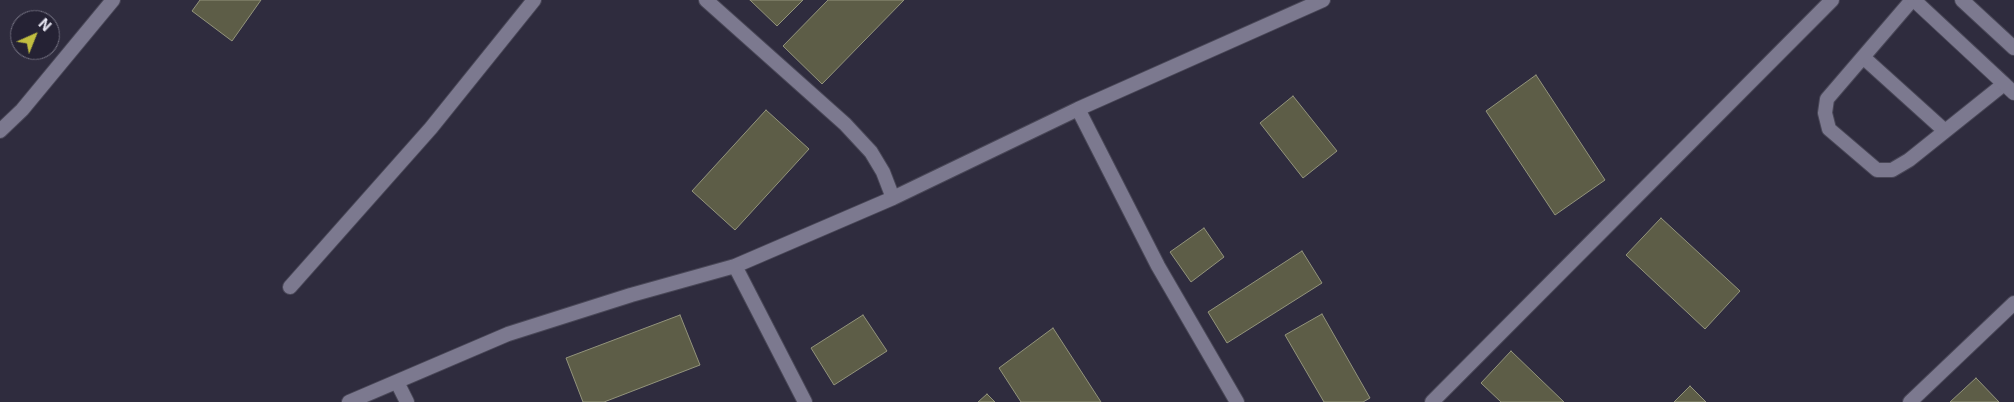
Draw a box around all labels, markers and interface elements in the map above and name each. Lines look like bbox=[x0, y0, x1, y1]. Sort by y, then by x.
north arrow bbox=[10, 10, 60, 60]
text: N bbox=[35, 15, 55, 34]

